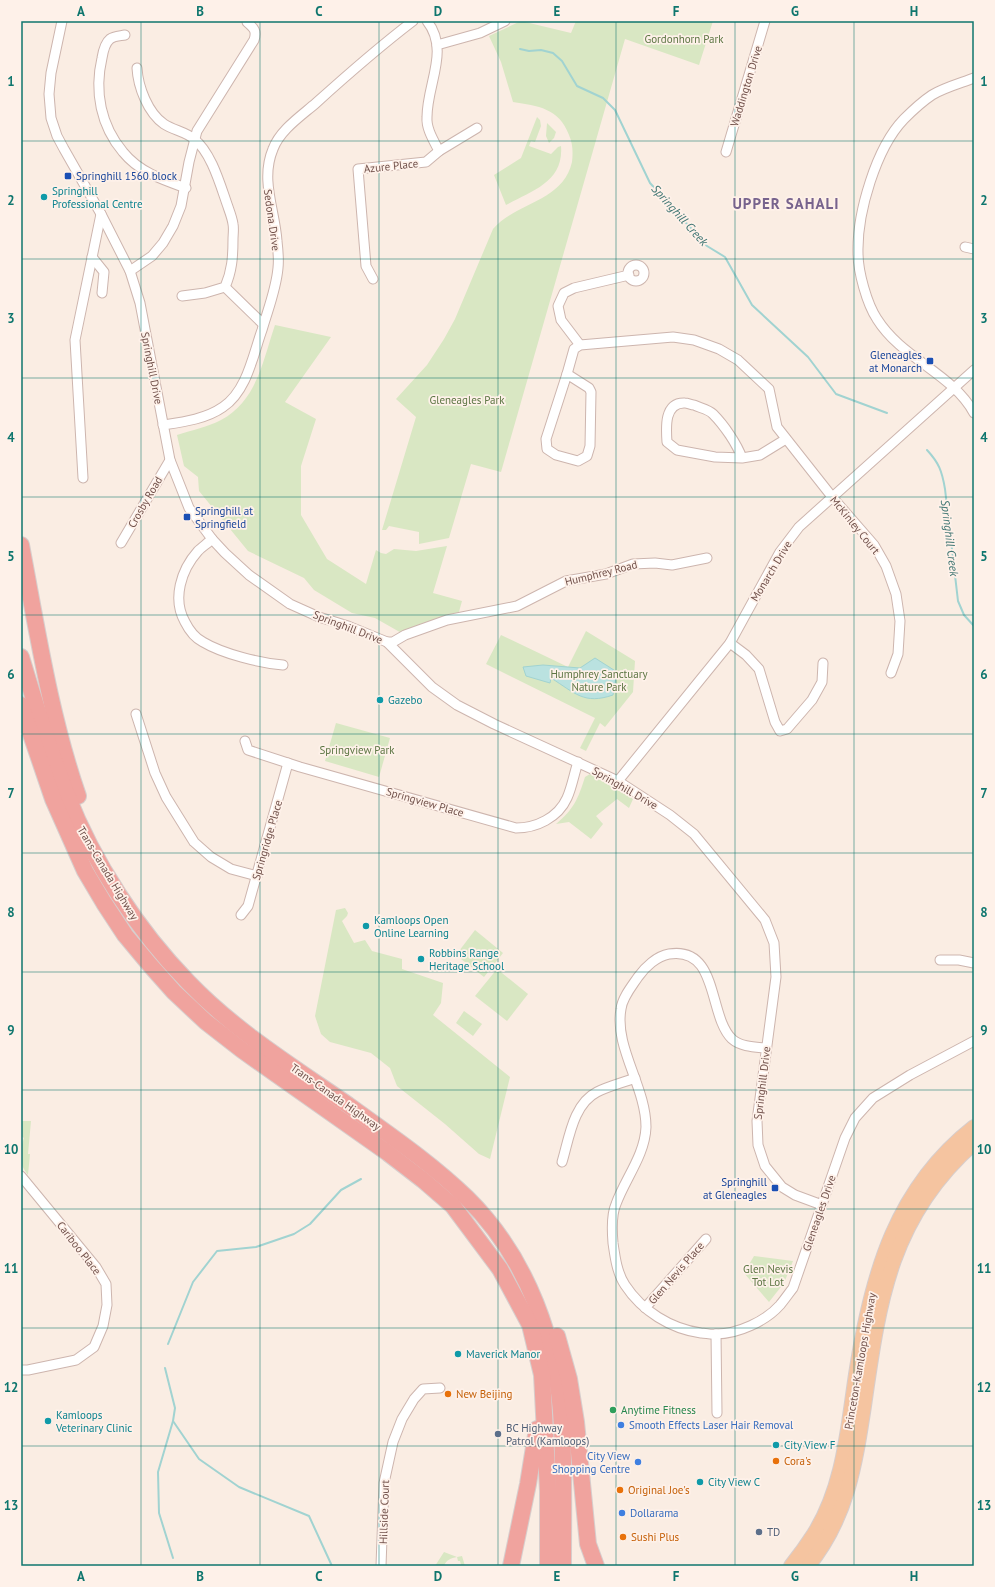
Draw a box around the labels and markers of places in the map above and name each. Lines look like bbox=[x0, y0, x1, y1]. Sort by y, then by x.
place label: Springhill 1560 block bbox=[76, 169, 178, 183]
marker: Springhill 1560 block bbox=[63, 171, 73, 181]
place label: Springhill Professional Centre bbox=[52, 184, 143, 211]
marker: Springhill Professional Centre bbox=[39, 192, 49, 202]
place label: Gleneagles at Monarch bbox=[869, 348, 922, 375]
marker: Gleneagles at Monarch bbox=[925, 356, 935, 366]
place label: Springhill at Springfield bbox=[195, 504, 253, 531]
marker: Springhill at Springfield bbox=[182, 512, 192, 522]
place label: Gazebo bbox=[388, 693, 422, 707]
marker: Gazebo bbox=[375, 695, 385, 705]
place label: Kamloops Open Online Learning bbox=[374, 913, 449, 940]
marker: Kamloops Open Online Learning bbox=[361, 921, 371, 931]
place label: Robbins Range Heritage School bbox=[429, 946, 505, 973]
marker: Robbins Range Heritage School bbox=[416, 954, 426, 964]
place label: Springhill at Gleneagles bbox=[703, 1175, 768, 1202]
marker: Springhill at Gleneagles bbox=[770, 1183, 780, 1193]
place label: Maverick Manor bbox=[466, 1347, 541, 1361]
marker: Maverick Manor bbox=[453, 1349, 463, 1359]
place label: New Beijing bbox=[456, 1387, 512, 1401]
marker: New Beijing bbox=[443, 1389, 453, 1399]
place label: Anytime Fitness bbox=[621, 1403, 696, 1417]
marker: Anytime Fitness bbox=[608, 1405, 618, 1415]
place label: Kamloops Veterinary Clinic bbox=[55, 1408, 132, 1435]
marker: Kamloops Veterinary Clinic bbox=[43, 1416, 53, 1426]
place label: Smooth Effects Laser Hair Removal bbox=[629, 1418, 794, 1432]
marker: Smooth Effects Laser Hair Removal bbox=[616, 1420, 626, 1430]
place label: BC Highway Patrol (Kamloops) bbox=[506, 1421, 589, 1448]
marker: BC Highway Patrol (Kamloops) bbox=[493, 1429, 503, 1439]
place label: City View F bbox=[784, 1438, 836, 1452]
marker: City View F bbox=[771, 1440, 781, 1450]
place label: City View Shopping Centre bbox=[552, 1449, 630, 1476]
place label: Cora's bbox=[784, 1454, 812, 1468]
marker: Cora's bbox=[771, 1456, 781, 1466]
marker: City View Shopping Centre bbox=[633, 1457, 643, 1467]
place label: City View C bbox=[708, 1475, 760, 1489]
marker: City View C bbox=[695, 1477, 705, 1487]
place label: Original Joe's bbox=[628, 1483, 690, 1497]
marker: Original Joe's bbox=[615, 1485, 625, 1495]
place label: Dollarama bbox=[630, 1506, 679, 1520]
marker: Dollarama bbox=[617, 1508, 627, 1518]
place label: TD bbox=[767, 1525, 780, 1539]
marker: TD bbox=[754, 1527, 764, 1537]
place label: Sushi Plus bbox=[631, 1530, 680, 1544]
marker: Sushi Plus bbox=[618, 1532, 628, 1542]

